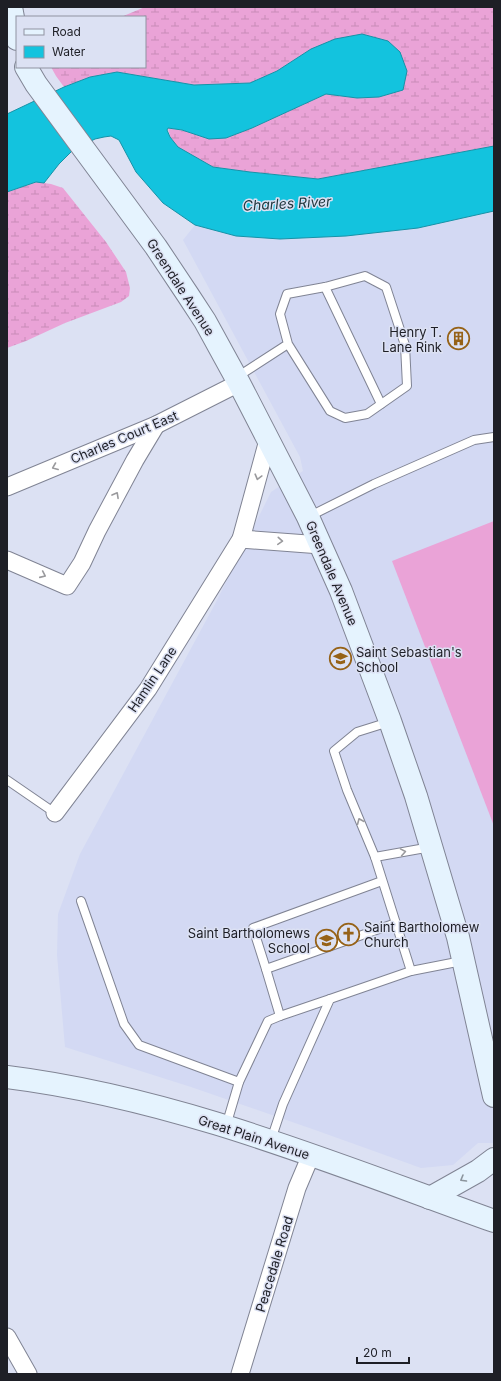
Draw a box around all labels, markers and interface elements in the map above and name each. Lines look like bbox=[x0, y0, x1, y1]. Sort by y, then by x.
legend bbox=[16, 16, 146, 68]
text: Road bbox=[52, 24, 81, 39]
text: Water bbox=[52, 44, 86, 59]
water label: Charles River bbox=[242, 192, 332, 214]
street label: Greendale Avenue bbox=[144, 235, 218, 339]
place label: Henry T. Lane Rink bbox=[382, 324, 442, 355]
building icon: Henry T. Lane Rink bbox=[445, 326, 471, 352]
street label: Charles Court East bbox=[68, 407, 180, 467]
one-way arrow bbox=[52, 462, 60, 470]
one-way arrow bbox=[254, 474, 262, 481]
one-way arrow bbox=[111, 492, 119, 500]
street label: Greendale Avenue bbox=[303, 518, 361, 628]
one-way arrow bbox=[277, 537, 283, 546]
one-way arrow bbox=[38, 570, 46, 578]
street label: Hamlin Lane bbox=[124, 643, 180, 715]
place label: Saint Sebastian's School bbox=[356, 644, 462, 675]
school or university icon: Saint Sebastian's School bbox=[327, 646, 353, 672]
one-way arrow bbox=[356, 818, 364, 825]
one-way arrow bbox=[400, 848, 406, 857]
place label: Saint Bartholomew Church bbox=[364, 919, 480, 950]
church icon: Saint Bartholomew Church bbox=[336, 921, 362, 947]
place label: Saint Bartholomews School bbox=[188, 925, 310, 956]
school or university icon: Saint Bartholomews School bbox=[313, 927, 339, 953]
street label: Great Plain Avenue bbox=[196, 1111, 312, 1163]
one-way arrow bbox=[460, 1175, 467, 1182]
street label: Peacedale Road bbox=[252, 1214, 296, 1314]
scale bar bbox=[357, 1339, 409, 1365]
text: 20 m bbox=[363, 1345, 392, 1360]

